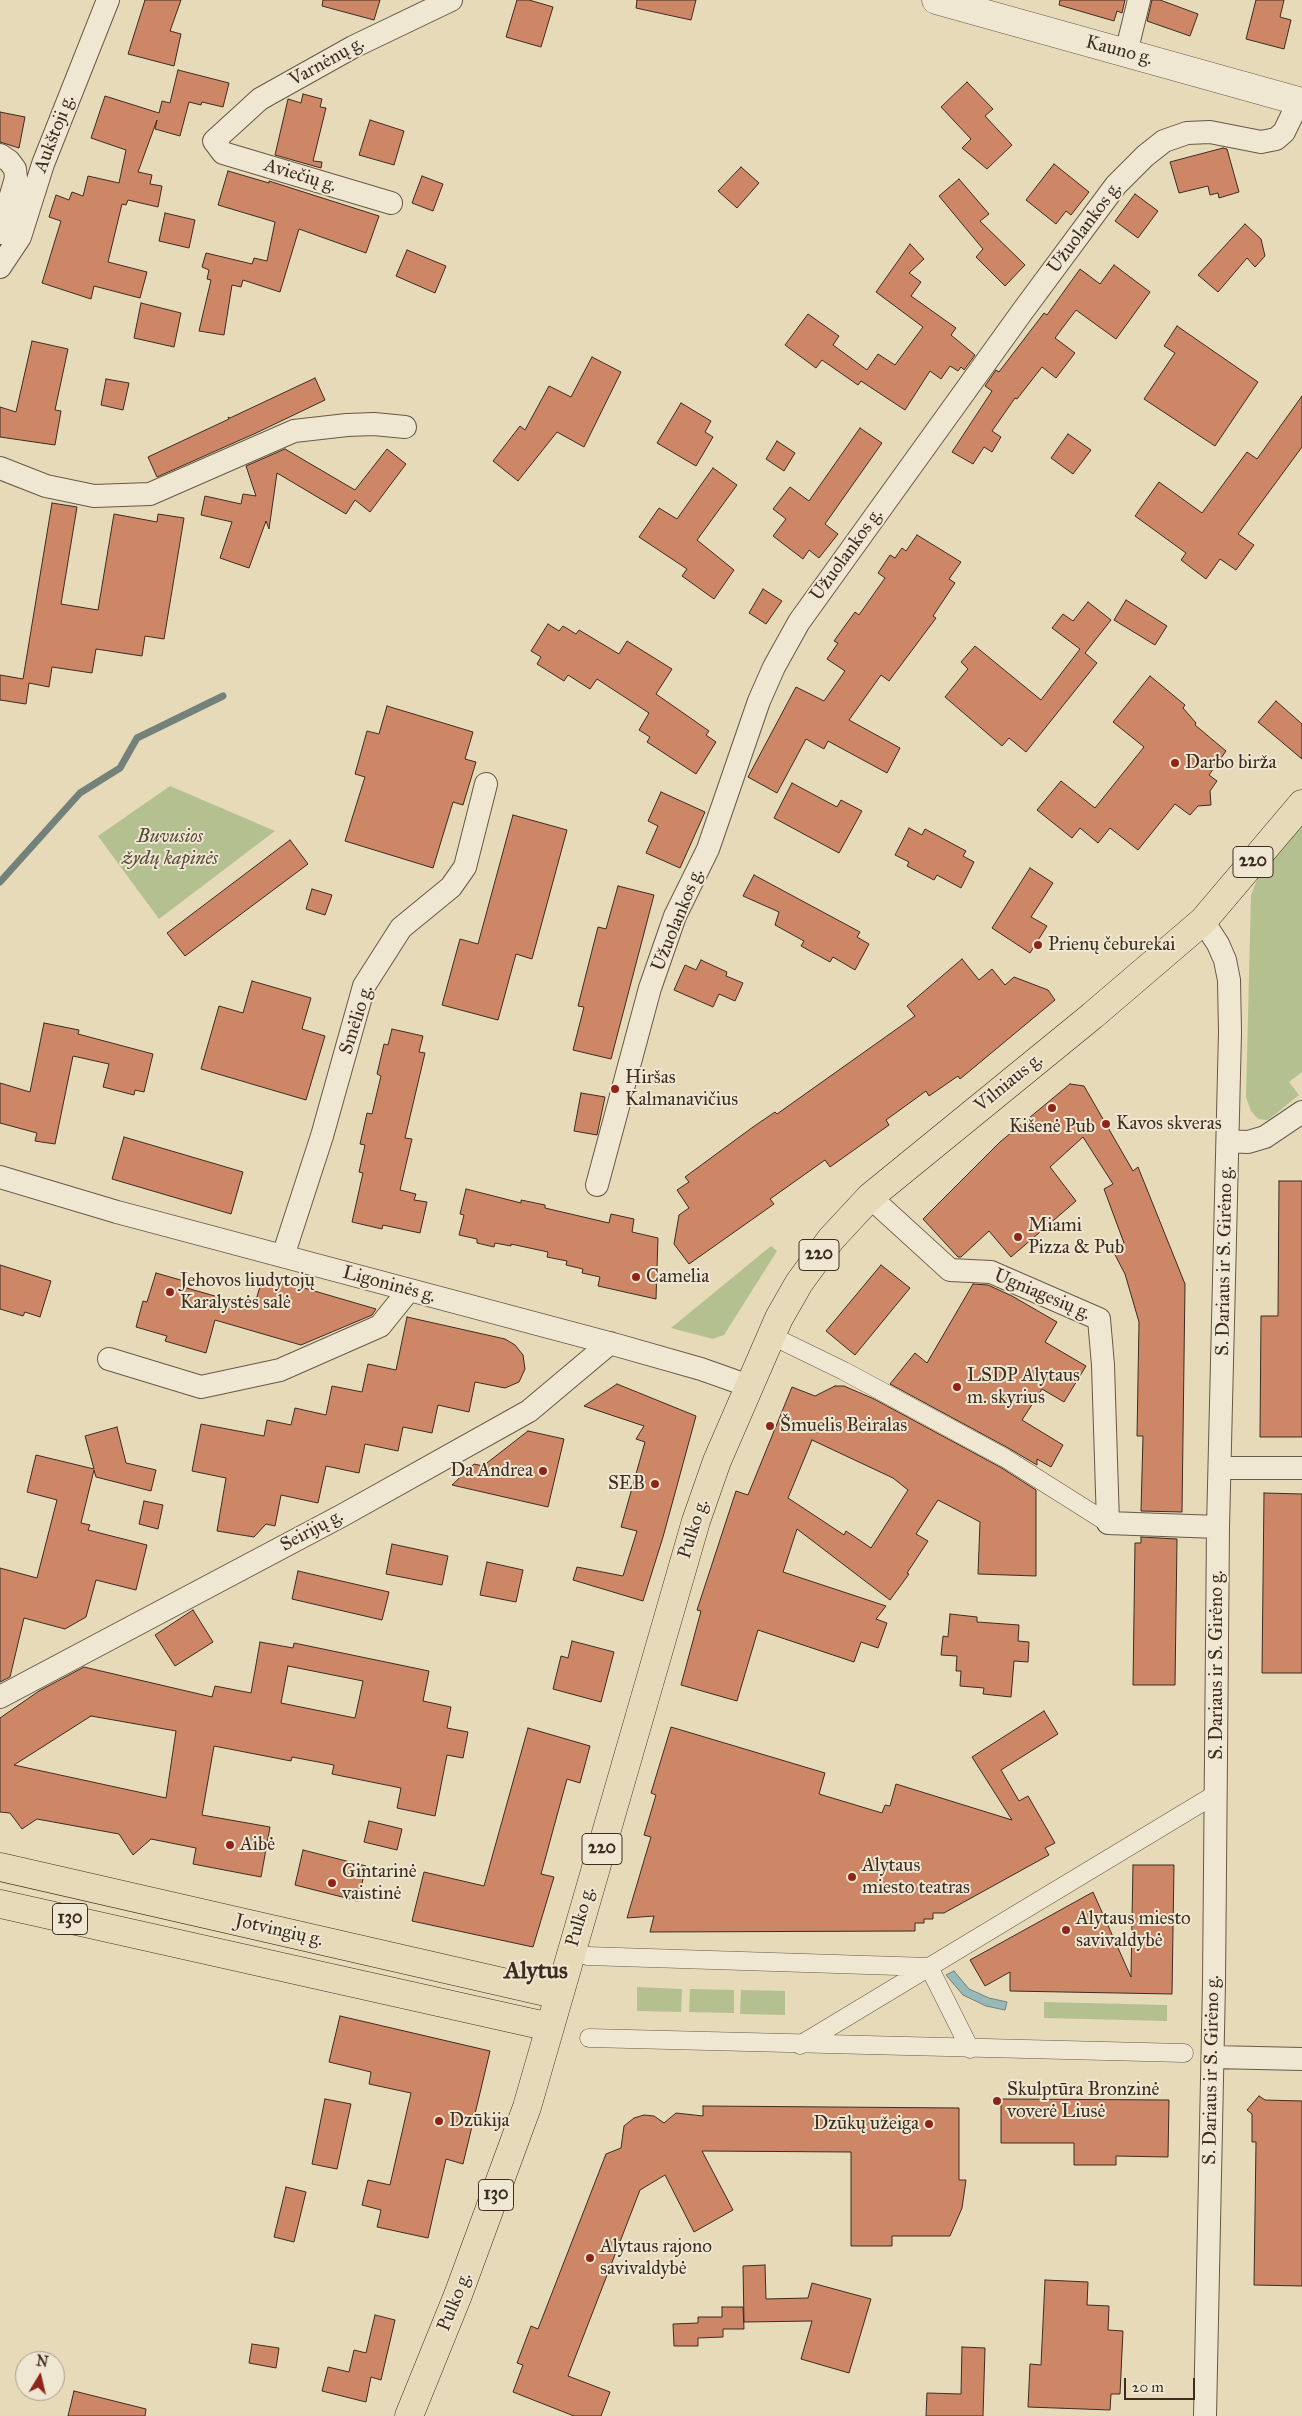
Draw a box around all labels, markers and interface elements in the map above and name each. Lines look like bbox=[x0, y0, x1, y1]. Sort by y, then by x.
street label: Kauno g. bbox=[1083, 31, 1155, 71]
street label: Varnėnų g. bbox=[285, 32, 369, 92]
street label: Aukštoji g. bbox=[30, 92, 80, 176]
street label: Aviečių g. bbox=[261, 154, 339, 198]
street label: Užuolankos g. bbox=[1043, 178, 1127, 278]
street label: Užuolankos g. bbox=[806, 504, 888, 606]
place label: Darbo birža bbox=[1185, 752, 1277, 774]
marker: Darbo birža bbox=[1169, 757, 1181, 769]
park label: Buvusios žydų kapinės bbox=[122, 826, 218, 870]
road number: 220 bbox=[1233, 846, 1273, 878]
street label: Užuolankos g. bbox=[647, 865, 709, 975]
place label: Prienų čeburekai bbox=[1048, 934, 1175, 956]
marker: Prienų čeburekai bbox=[1032, 939, 1044, 951]
street label: Smėlio g. bbox=[335, 982, 379, 1058]
street label: Vilniaus g. bbox=[970, 1049, 1048, 1117]
place label: Hiršas Kalmanavičius bbox=[625, 1067, 738, 1111]
marker: Hiršas Kalmanavičius bbox=[609, 1083, 621, 1095]
marker: Kišenė Pub bbox=[1046, 1102, 1058, 1114]
place label: Kavos skveras bbox=[1116, 1113, 1222, 1135]
place label: Kišenė Pub bbox=[1009, 1116, 1095, 1138]
marker: Kavos skveras bbox=[1100, 1118, 1112, 1130]
street label: S. Dariaus ir S. Girėno g. bbox=[1212, 1166, 1238, 1356]
place label: Miami Pizza & Pub bbox=[1028, 1215, 1124, 1259]
marker: Miami Pizza & Pub bbox=[1012, 1231, 1024, 1243]
road number: 220 bbox=[799, 1240, 839, 1270]
street label: Ligoninės g. bbox=[340, 1262, 438, 1308]
street label: Ugniagesių g. bbox=[990, 1264, 1094, 1326]
place label: Camelia bbox=[646, 1266, 709, 1288]
place label: Jehovos liudytojų Karalystės salė bbox=[180, 1270, 315, 1314]
marker: Camelia bbox=[630, 1271, 642, 1283]
marker: Jehovos liudytojų Karalystės salė bbox=[164, 1286, 176, 1298]
place label: LSDP Alytaus m. skyrius bbox=[967, 1365, 1080, 1409]
marker: LSDP Alytaus m. skyrius bbox=[951, 1381, 963, 1393]
place label: Šmuelis Beiralas bbox=[780, 1415, 907, 1437]
marker: Šmuelis Beiralas bbox=[764, 1420, 776, 1432]
place label: Da Andrea bbox=[450, 1460, 533, 1482]
marker: Da Andrea bbox=[537, 1465, 549, 1477]
place label: SEB bbox=[608, 1473, 645, 1495]
marker: SEB bbox=[649, 1478, 661, 1490]
street label: Pulko g. bbox=[674, 1496, 714, 1562]
street label: Seirijų g. bbox=[277, 1505, 347, 1557]
street label: S. Dariaus ir S. Girėno g. bbox=[1206, 1570, 1228, 1760]
place label: Aibė bbox=[240, 1834, 275, 1856]
road number: 220 bbox=[582, 1834, 622, 1865]
marker: Aibė bbox=[224, 1839, 236, 1851]
place label: Alytaus miesto teatras bbox=[862, 1855, 970, 1899]
place label: Gintarinė vaistinė bbox=[342, 1861, 417, 1905]
marker: Alytaus miesto teatras bbox=[846, 1871, 858, 1883]
marker: Gintarinė vaistinė bbox=[326, 1877, 338, 1889]
street label: Pulko g. bbox=[562, 1884, 600, 1950]
road number: 130 bbox=[52, 1904, 88, 1935]
place label: Alytaus miesto savivaldybė bbox=[1076, 1908, 1191, 1952]
street label: Jotvingių g. bbox=[233, 1910, 325, 1952]
marker: Alytaus miesto savivaldybė bbox=[1060, 1924, 1072, 1936]
district label: Alytus bbox=[504, 1958, 568, 1986]
street label: S. Dariaus ir S. Girėno g. bbox=[1199, 1975, 1225, 2165]
place label: Skulptūra Bronzinė voverė Liusė bbox=[1007, 2079, 1159, 2123]
marker: Skulptūra Bronzinė voverė Liusė bbox=[991, 2095, 1003, 2107]
place label: Dzūkija bbox=[449, 2110, 510, 2132]
place label: Dzūkų užeiga bbox=[813, 2113, 919, 2135]
marker: Dzūkija bbox=[433, 2115, 445, 2127]
marker: Dzūkų užeiga bbox=[923, 2118, 935, 2130]
road number: 130 bbox=[478, 2180, 514, 2210]
place label: Alytaus rajono savivaldybė bbox=[600, 2236, 712, 2280]
marker: Alytaus rajono savivaldybė bbox=[584, 2252, 596, 2264]
street label: Pulko g. bbox=[433, 2269, 477, 2335]
north arrow bbox=[15, 2351, 65, 2401]
text: N bbox=[35, 2352, 49, 2371]
scale bar bbox=[1127, 2368, 1198, 2400]
text: 20 m bbox=[1132, 2378, 1164, 2396]

